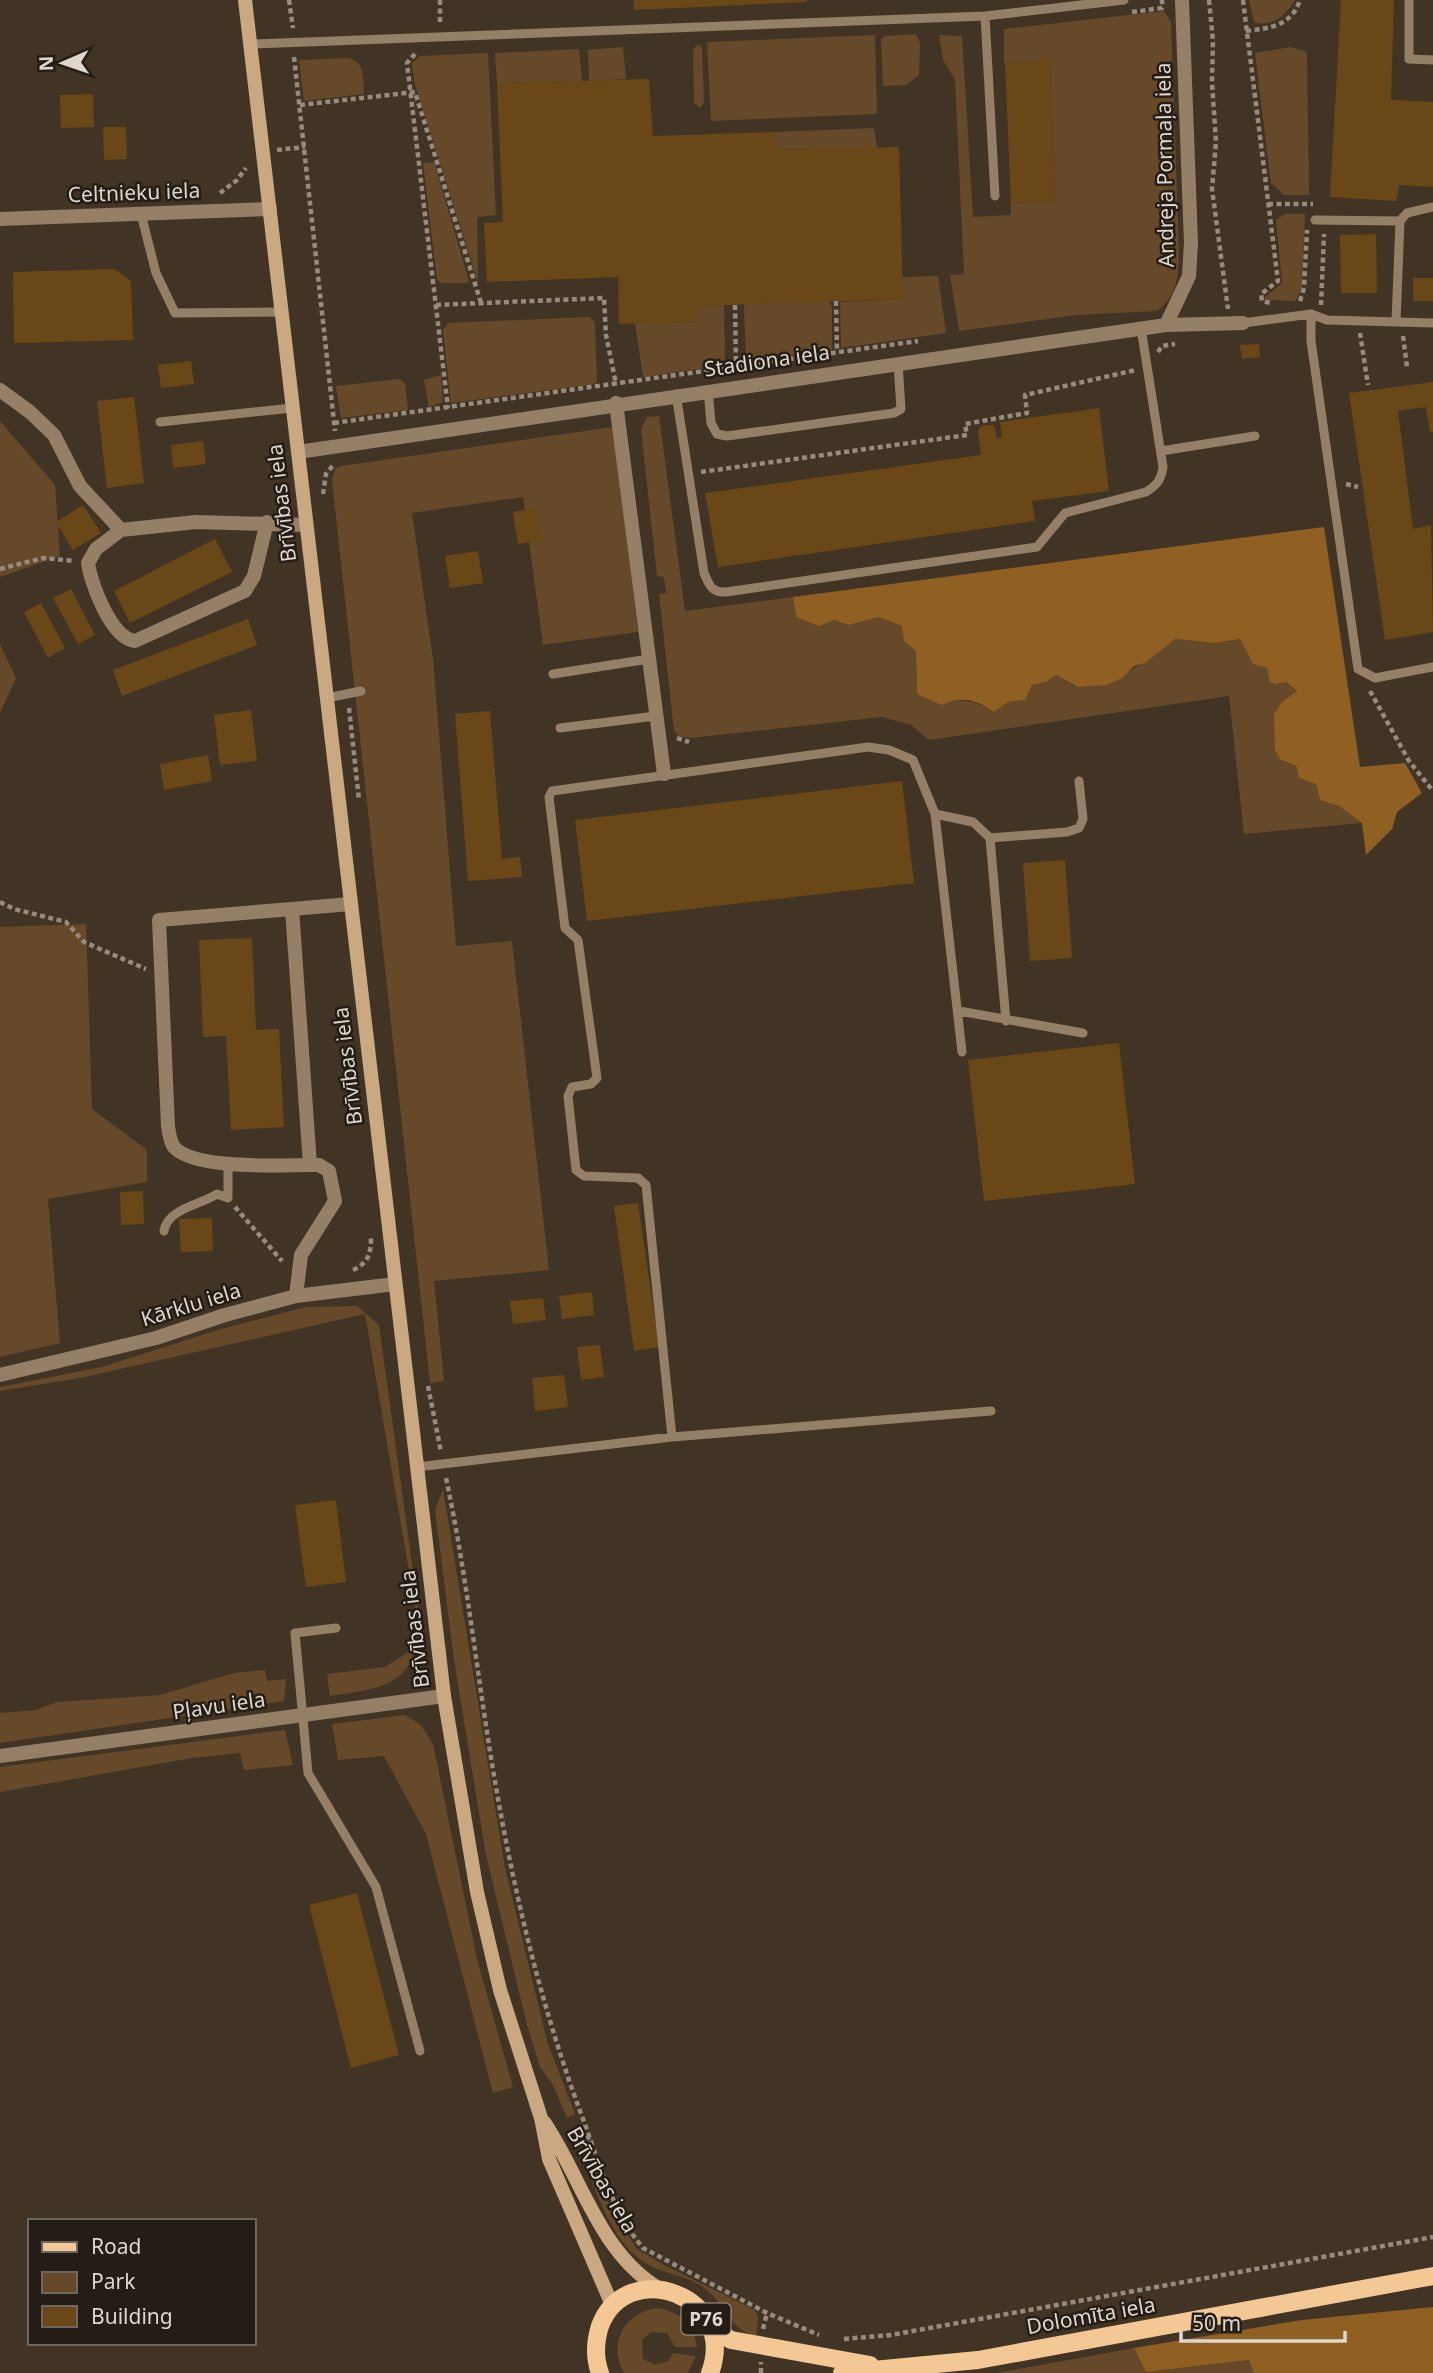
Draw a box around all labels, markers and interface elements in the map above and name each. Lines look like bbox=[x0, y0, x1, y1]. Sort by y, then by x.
north arrow bbox=[28, 28, 98, 98]
text: N bbox=[33, 55, 59, 72]
street label: Andreja Pormaļa iela bbox=[1148, 62, 1180, 268]
street label: Celtnieku iela bbox=[67, 176, 201, 208]
street label: Stadiona iela bbox=[702, 337, 831, 383]
street label: Brīvības iela bbox=[260, 443, 302, 564]
street label: Brīvības iela bbox=[326, 1006, 368, 1127]
street label: Kārklu iela bbox=[137, 1276, 244, 1332]
street label: Brīvības iela bbox=[393, 1569, 435, 1690]
street label: Pļavu iela bbox=[171, 1685, 267, 1725]
street label: Brīvības iela bbox=[561, 2121, 645, 2238]
legend bbox=[28, 2219, 256, 2345]
text: Road bbox=[91, 2232, 141, 2260]
text: Park bbox=[91, 2267, 136, 2295]
street label: Dolomīta iela bbox=[1024, 2290, 1158, 2340]
scale bar bbox=[1181, 2300, 1346, 2344]
text: Building bbox=[91, 2302, 173, 2330]
road number: P76 bbox=[682, 2304, 730, 2334]
text: 50 m bbox=[1192, 2309, 1241, 2337]

